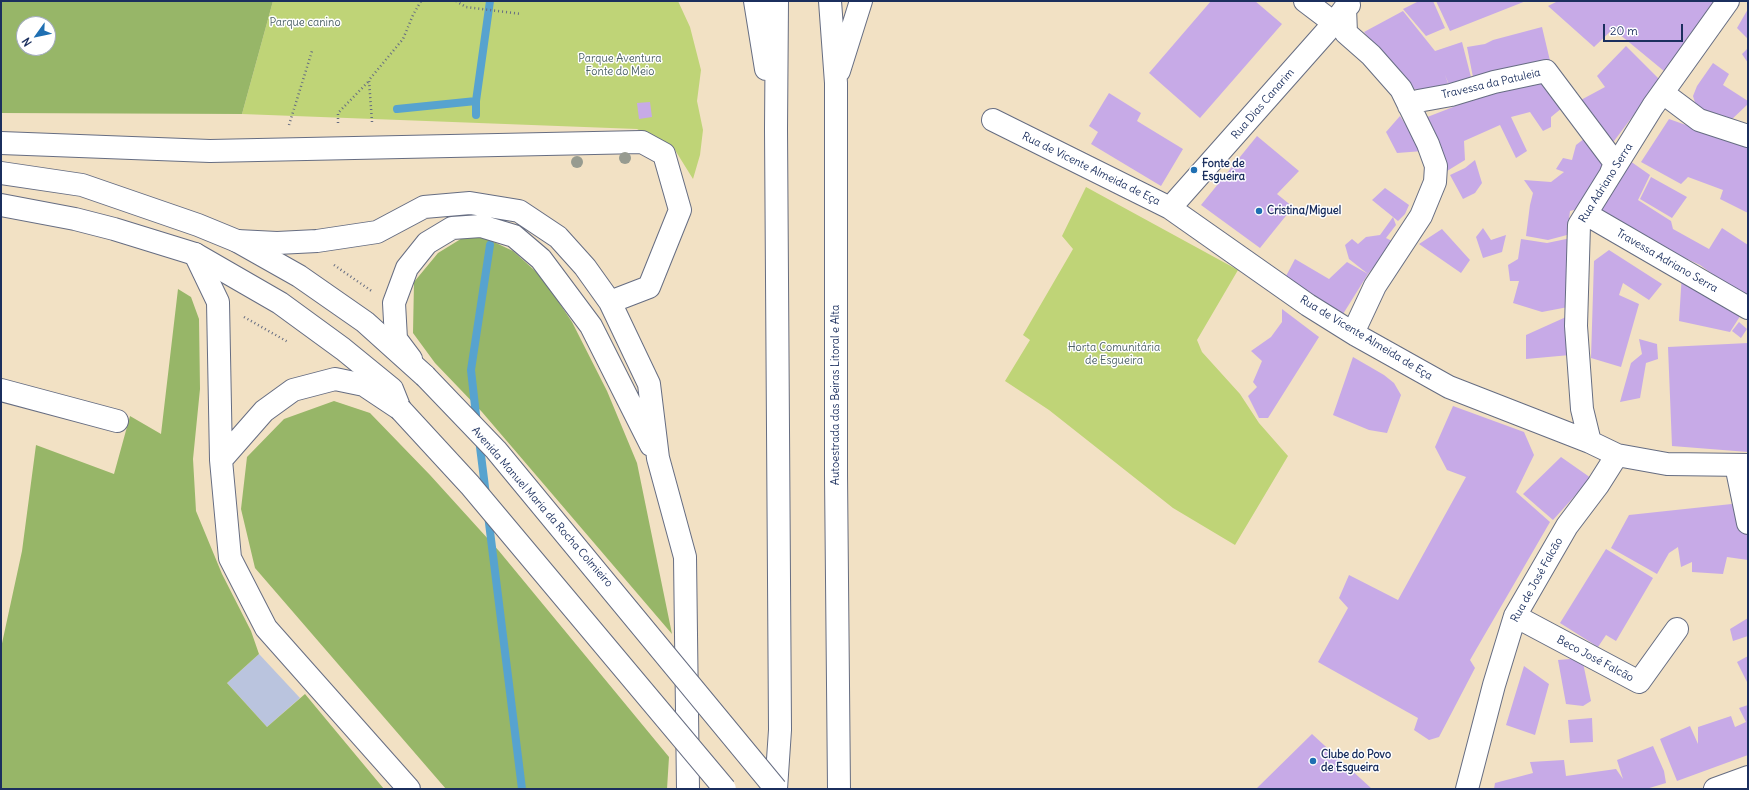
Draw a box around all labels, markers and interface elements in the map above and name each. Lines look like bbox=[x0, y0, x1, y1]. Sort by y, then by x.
north arrow bbox=[16, 16, 56, 56]
park label: Parque canino bbox=[269, 16, 341, 30]
scale bar bbox=[1605, 16, 1685, 42]
text: 20 m bbox=[1610, 23, 1638, 38]
text: N bbox=[19, 35, 35, 49]
park label: Parque Aventura Fonte do Meio bbox=[578, 52, 662, 78]
street label: Rua Dias Canarim bbox=[1229, 66, 1297, 142]
street label: Travessa da Patuleia bbox=[1440, 66, 1542, 102]
street label: Rua de Vicente Almeida de Eça bbox=[1020, 130, 1162, 208]
street label: Rua Adriano Serra bbox=[1576, 141, 1636, 225]
place label: Fonte de Esgueira bbox=[1202, 157, 1245, 183]
marker: Fonte de Esgueira bbox=[1189, 165, 1199, 175]
place label: Cristina/Miguel bbox=[1267, 204, 1341, 218]
marker: Cristina/Miguel bbox=[1254, 206, 1264, 216]
street label: Travessa Adriano Serra bbox=[1614, 227, 1720, 295]
street label: Rua de Vicente Almeida de Eça bbox=[1297, 293, 1435, 383]
street label: Autoestrada das Beiras Litoral e Alta bbox=[829, 305, 843, 485]
park label: Horta Comunitária de Esgueira bbox=[1068, 341, 1160, 367]
street label: Avenida Manuel Maria da Rocha Colmieiro bbox=[469, 424, 615, 590]
street label: Rua de José Falcão bbox=[1508, 535, 1566, 625]
street label: Beco José Falcão bbox=[1554, 633, 1636, 685]
place label: Clube do Povo de Esgueira bbox=[1321, 748, 1391, 774]
marker: Clube do Povo de Esgueira bbox=[1308, 756, 1318, 766]

